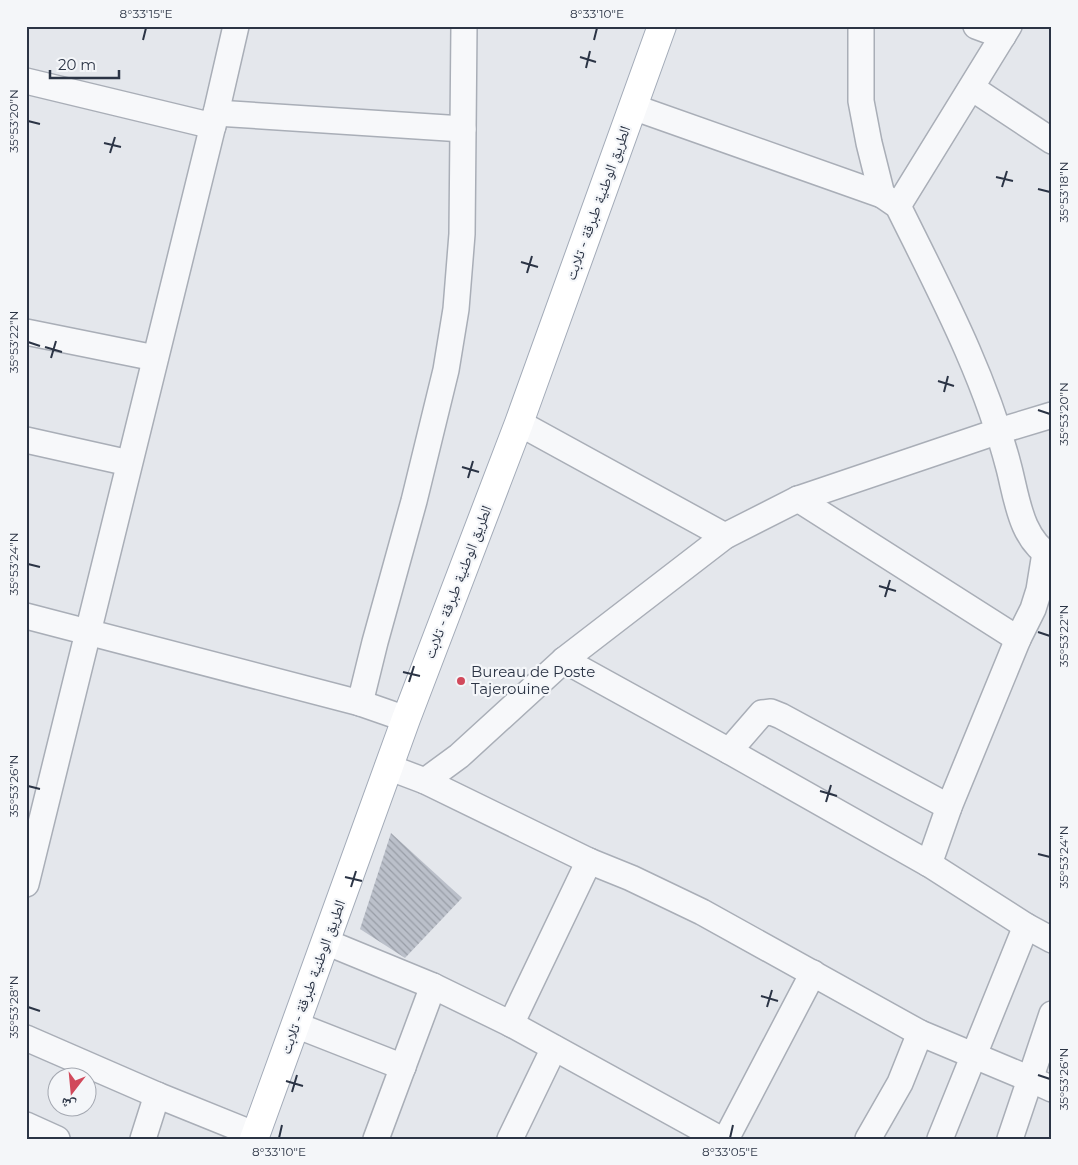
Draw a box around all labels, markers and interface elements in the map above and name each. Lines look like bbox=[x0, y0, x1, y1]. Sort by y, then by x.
text: 8°33'15"E bbox=[120, 6, 172, 21]
text: 8°33'10"E bbox=[570, 6, 624, 21]
scale bar bbox=[50, 48, 119, 80]
text: 20 m bbox=[58, 55, 96, 74]
text: 35°53'20"N bbox=[6, 89, 21, 153]
street label: الطريق الوطنية طبرقة - تلابت bbox=[561, 123, 635, 283]
text: 35°53'18"N bbox=[1056, 161, 1071, 223]
text: 35°53'22"N bbox=[6, 311, 21, 373]
text: 35°53'20"N bbox=[1056, 382, 1071, 446]
street label: الطريق الوطنية طبرقة - تلابت bbox=[419, 502, 497, 662]
text: 35°53'24"N bbox=[6, 533, 21, 595]
text: 35°53'22"N bbox=[1056, 605, 1071, 667]
place label: Bureau de Poste Tajerouine bbox=[471, 662, 595, 698]
marker: Bureau de Poste Tajerouine bbox=[455, 675, 467, 687]
text: 35°53'26"N bbox=[6, 755, 21, 817]
text: 35°53'24"N bbox=[1056, 826, 1071, 888]
street label: الطريق الوطنية طبرقة - تلابت bbox=[276, 897, 350, 1057]
text: 35°53'28"N bbox=[6, 975, 21, 1039]
text: 35°53'26"N bbox=[1056, 1048, 1071, 1110]
north arrow bbox=[48, 1068, 98, 1118]
text: ش bbox=[59, 1094, 78, 1115]
text: 8°33'10"E bbox=[252, 1144, 306, 1159]
text: 8°33'05"E bbox=[702, 1144, 758, 1159]

